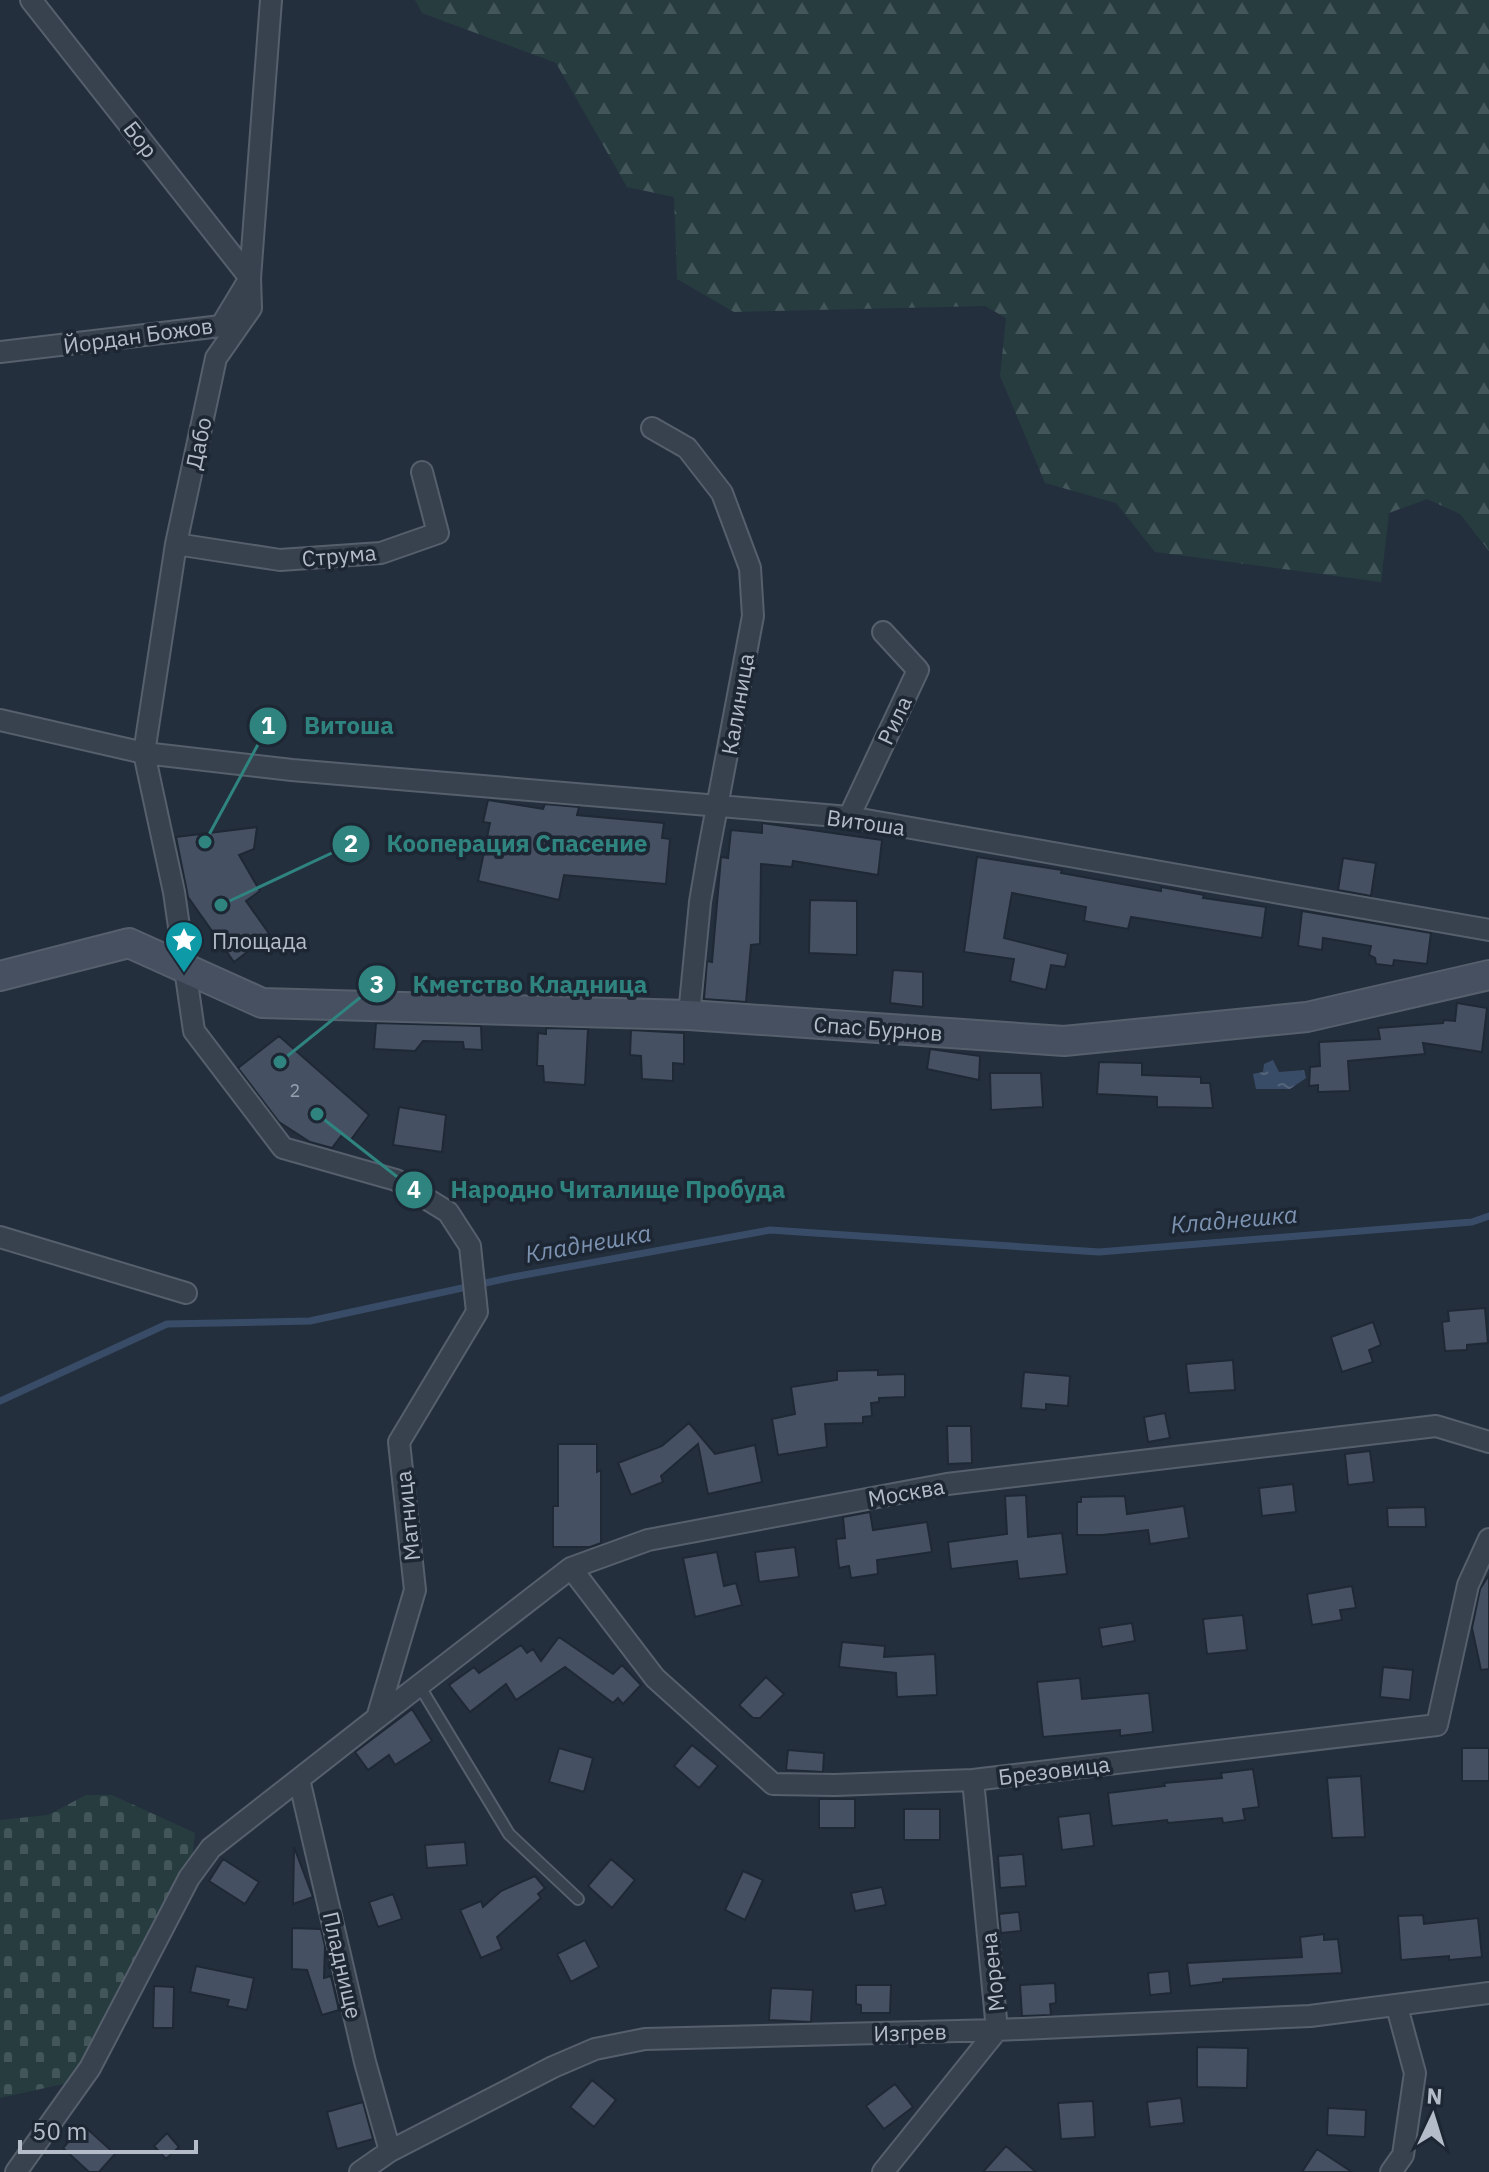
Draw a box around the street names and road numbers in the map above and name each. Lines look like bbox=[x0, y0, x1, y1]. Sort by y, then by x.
street label: Бор bbox=[118, 115, 164, 163]
street label: Йордан Божов bbox=[61, 310, 215, 360]
street label: Дабо bbox=[178, 414, 218, 472]
street label: Струма bbox=[301, 537, 378, 573]
street label: Калиница bbox=[714, 651, 760, 757]
street label: Рила bbox=[870, 691, 918, 749]
street label: Витоша bbox=[825, 802, 907, 842]
street label: Спас Бурнов bbox=[812, 1009, 944, 1047]
street label: Матница bbox=[388, 1469, 426, 1562]
street label: Москва bbox=[865, 1471, 947, 1513]
street label: Брезовица bbox=[996, 1749, 1112, 1791]
street label: Пладнище bbox=[317, 1909, 369, 2021]
street label: Морена bbox=[973, 1931, 1011, 2013]
street label: Изгрев bbox=[873, 2016, 947, 2048]

